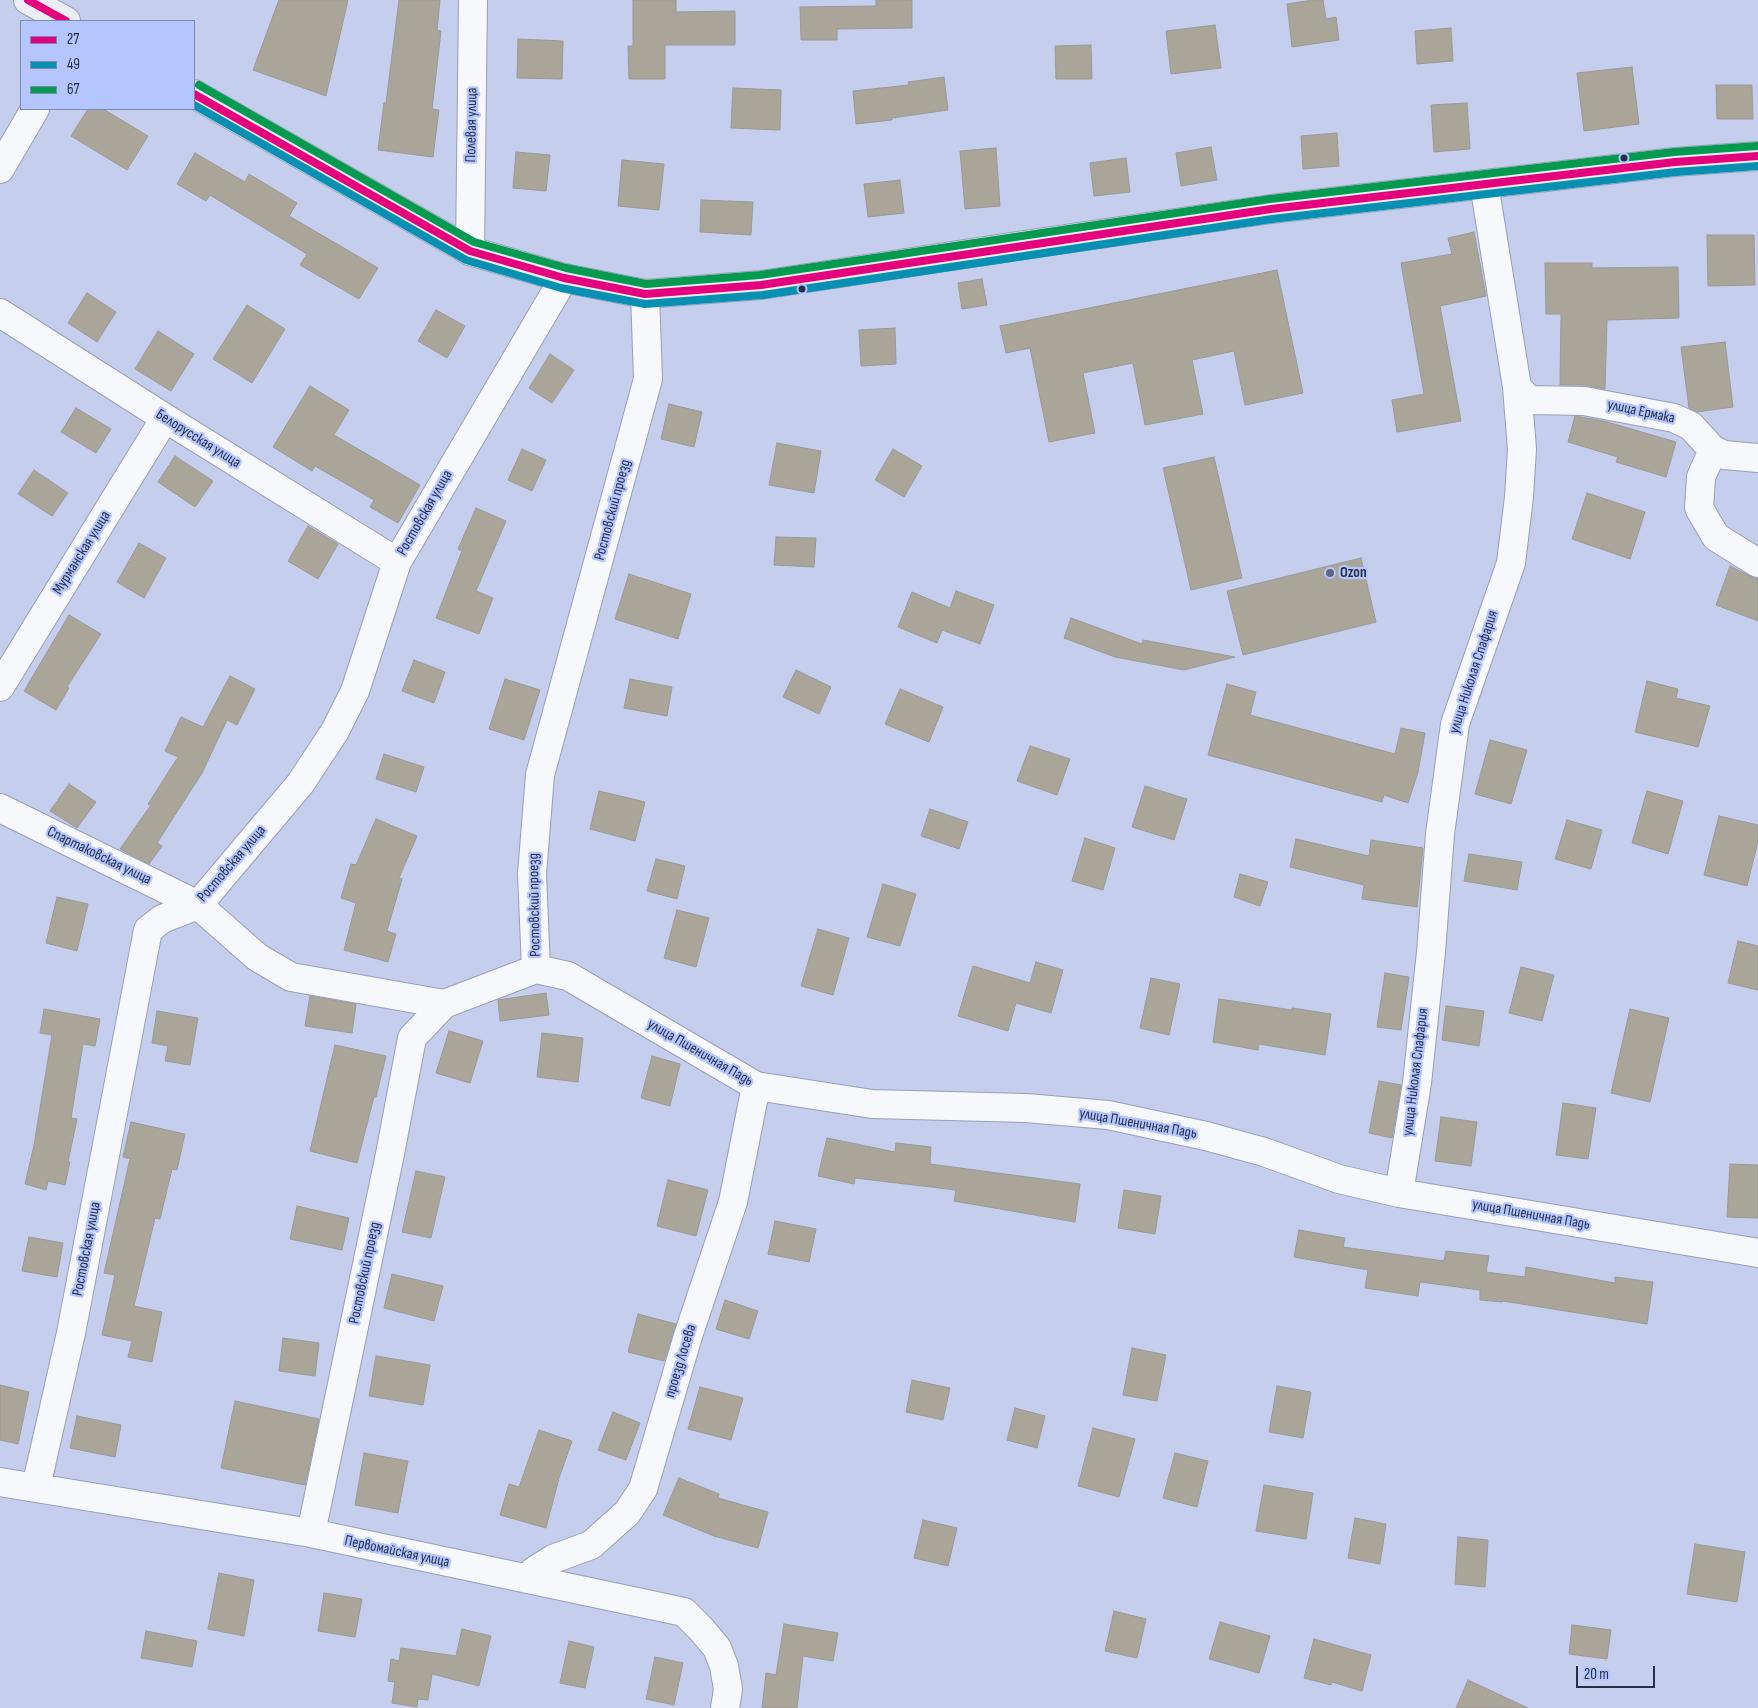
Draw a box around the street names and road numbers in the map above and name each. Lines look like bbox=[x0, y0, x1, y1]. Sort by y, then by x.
street label: Полевая улица bbox=[462, 87, 482, 163]
street label: улица Ермака bbox=[1606, 396, 1676, 428]
street label: Белорусская улица bbox=[152, 406, 244, 472]
street label: Ростовский проезд bbox=[591, 458, 635, 562]
street label: Ростовская улица bbox=[393, 467, 457, 559]
street label: Мурманская улица bbox=[49, 508, 115, 598]
street label: улица Николая Спафария bbox=[1446, 608, 1502, 736]
street label: Ростовская улица bbox=[194, 822, 270, 906]
street label: Спартаковская улица bbox=[44, 823, 154, 889]
street label: Ростовский проезд bbox=[525, 853, 545, 957]
street label: улица Николая Спафария bbox=[1399, 1007, 1433, 1137]
street label: улица Пшеничная Падь bbox=[644, 1015, 756, 1091]
street label: улица Пшеничная Падь bbox=[1078, 1105, 1198, 1143]
street label: улица Пшеничная Падь bbox=[1471, 1196, 1591, 1234]
street label: Ростовская улица bbox=[69, 1200, 105, 1298]
street label: Ростовский проезд bbox=[345, 1220, 385, 1326]
street label: проезд Лосева bbox=[661, 1322, 701, 1400]
street label: Первомайская улица bbox=[343, 1532, 451, 1572]

